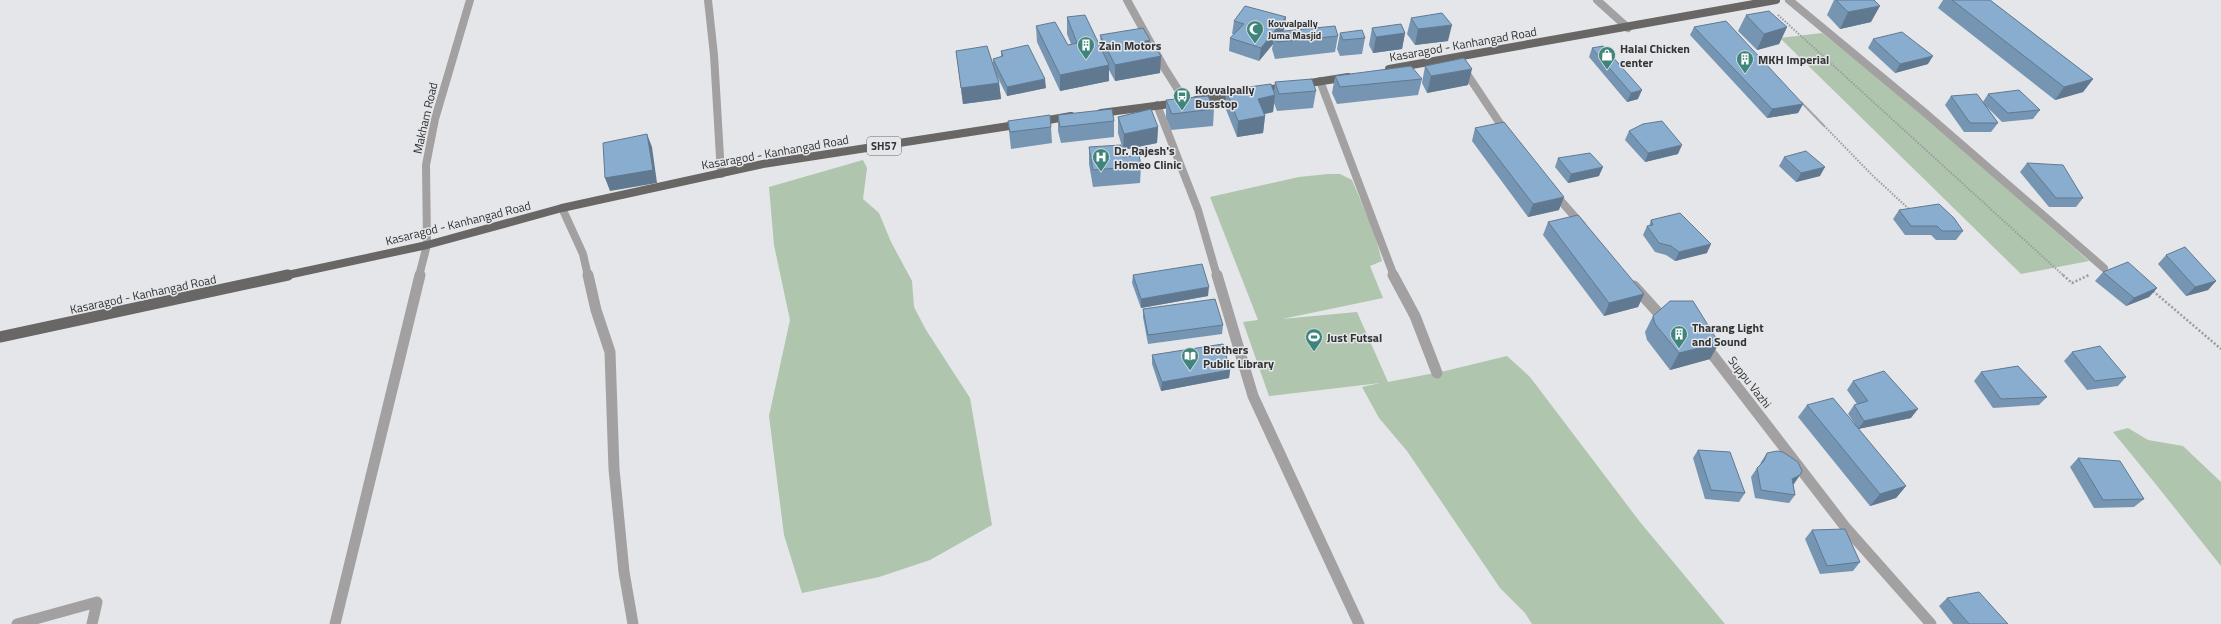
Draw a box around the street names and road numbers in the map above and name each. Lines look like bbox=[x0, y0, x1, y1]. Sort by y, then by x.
street label: Kasaragod - Kanhangad Road bbox=[1388, 22, 1538, 66]
street label: Makham Road bbox=[408, 80, 442, 156]
street label: Kasaragod - Kanhangad Road bbox=[700, 130, 850, 174]
road number: SH57 bbox=[867, 137, 901, 155]
street label: Kasaragod - Kanhangad Road bbox=[383, 196, 533, 250]
street label: Kasaragod - Kanhangad Road bbox=[68, 269, 218, 319]
street label: Suppu Vazhi bbox=[1724, 352, 1776, 412]

